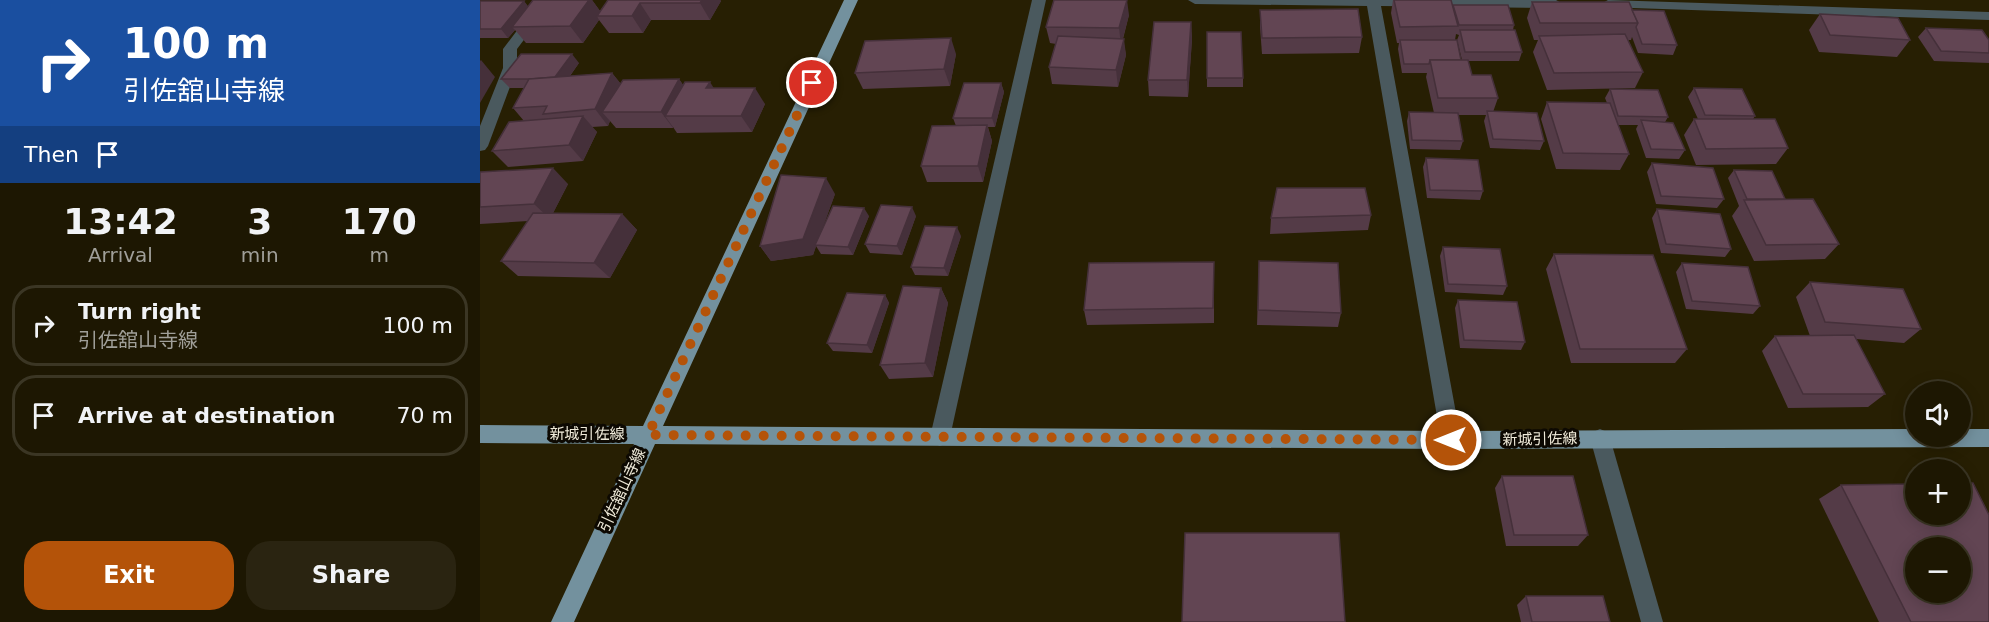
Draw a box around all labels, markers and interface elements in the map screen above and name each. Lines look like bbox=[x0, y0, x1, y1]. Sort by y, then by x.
text: 100 m bbox=[123, 19, 269, 68]
icon: right bbox=[24, 24, 102, 102]
pin bbox=[786, 57, 837, 108]
icon: arrive bbox=[795, 66, 828, 99]
text: 引佐舘山寺線 bbox=[123, 75, 285, 106]
icon: arrive bbox=[91, 138, 124, 171]
text: Then bbox=[24, 142, 79, 167]
text: 13:42 bbox=[63, 201, 178, 242]
text: 3 bbox=[247, 201, 272, 242]
text: 170 bbox=[342, 201, 417, 242]
text: Arrival bbox=[88, 243, 153, 267]
text: min bbox=[241, 243, 279, 267]
text: m bbox=[370, 243, 389, 267]
text: Turn right bbox=[78, 299, 201, 324]
icon: right bbox=[27, 309, 60, 342]
text: 100 m bbox=[383, 313, 453, 338]
text: 引佐舘山寺線 bbox=[78, 328, 198, 352]
map controls bbox=[1905, 381, 1971, 603]
button: sound bbox=[1905, 381, 1971, 447]
icon: arrive bbox=[27, 399, 60, 432]
text: Arrive at destination bbox=[78, 403, 335, 428]
text: 70 m bbox=[397, 403, 453, 428]
position arrow bbox=[1419, 408, 1483, 472]
street label: 新城引佐線 bbox=[549, 425, 625, 443]
street label: 新城引佐線 bbox=[1502, 429, 1578, 449]
street label: 引佐舘山寺線 bbox=[595, 445, 649, 535]
button: + bbox=[1905, 459, 1971, 525]
button: − bbox=[1905, 537, 1971, 603]
button: Exit bbox=[24, 541, 234, 610]
button: Share bbox=[246, 541, 456, 610]

